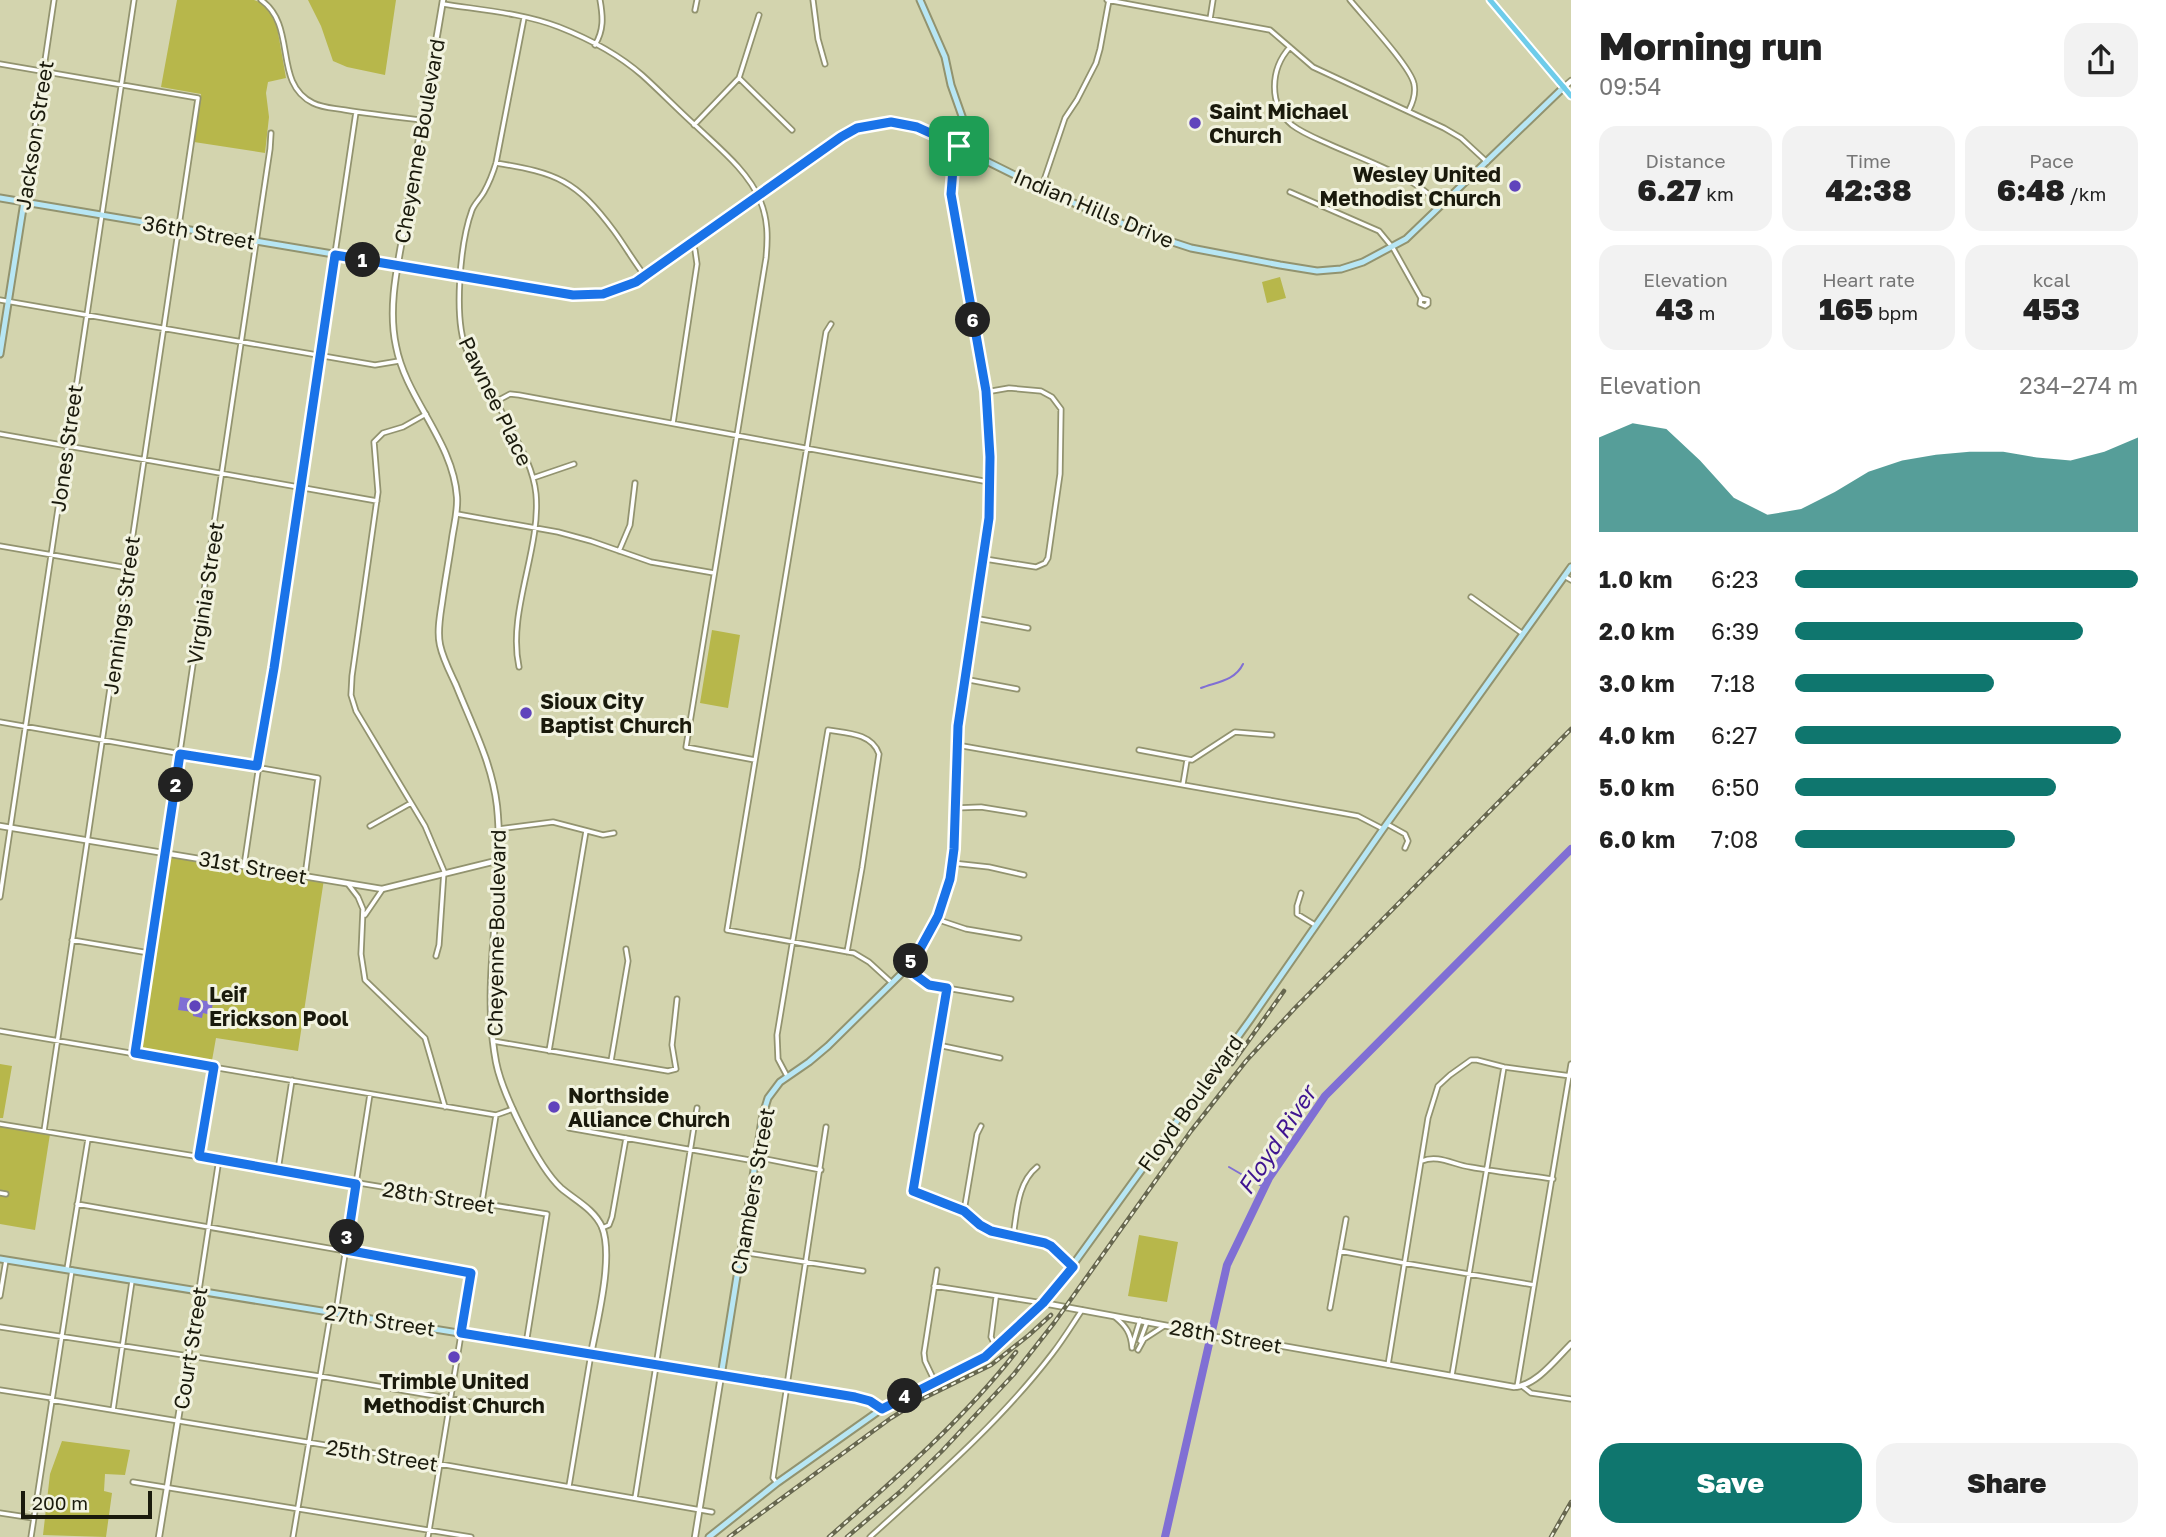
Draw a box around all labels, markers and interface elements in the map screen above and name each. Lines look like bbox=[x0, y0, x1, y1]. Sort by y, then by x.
text: Morning run bbox=[1599, 23, 1822, 68]
button: share bbox=[2064, 23, 2138, 97]
street label: Cheyenne Boulevard bbox=[388, 37, 450, 245]
street label: Jackson Street bbox=[9, 58, 59, 212]
text: 09:54 bbox=[1599, 72, 1661, 100]
place label: Saint Michael Church bbox=[1209, 98, 1348, 148]
marker: Saint Michael Church bbox=[1187, 115, 1203, 131]
pin bbox=[929, 116, 989, 176]
icon: arrive bbox=[940, 127, 978, 165]
text: Distance bbox=[1646, 149, 1725, 172]
text: Time bbox=[1846, 149, 1891, 172]
text: Pace bbox=[2029, 149, 2074, 172]
place label: Wesley United Methodist Church bbox=[1320, 161, 1501, 211]
street label: Indian Hills Drive bbox=[1010, 163, 1178, 253]
text: 6.27 bbox=[1637, 172, 1702, 208]
text: 42:38 bbox=[1825, 172, 1912, 208]
text: 6:48 bbox=[1997, 172, 2065, 208]
marker: Wesley United Methodist Church bbox=[1507, 178, 1523, 194]
text: km bbox=[1702, 182, 1734, 205]
text: /km bbox=[2065, 182, 2106, 205]
street label: 36th Street bbox=[141, 209, 257, 255]
pin: 1 bbox=[346, 243, 380, 278]
text: 1 bbox=[358, 248, 367, 271]
text: Elevation bbox=[1643, 268, 1728, 291]
text: Heart rate bbox=[1822, 268, 1915, 291]
text: kcal bbox=[2033, 268, 2070, 291]
text: 43 bbox=[1656, 291, 1694, 327]
text: 165 bbox=[1819, 291, 1873, 327]
text: 453 bbox=[2023, 291, 2080, 327]
text: m bbox=[1694, 301, 1715, 324]
text: bpm bbox=[1873, 301, 1918, 324]
pin: 6 bbox=[956, 302, 990, 338]
text: 6 bbox=[966, 308, 979, 331]
street label: Pawnee Place bbox=[453, 332, 539, 470]
text: Elevation bbox=[1599, 371, 1701, 399]
text: 234–274 m bbox=[2019, 371, 2138, 399]
street label: Jones Street bbox=[44, 383, 88, 513]
street label: Virginia Street bbox=[181, 520, 229, 666]
street label: Jennings Street bbox=[97, 534, 145, 696]
text: 1.0 km bbox=[1599, 565, 1672, 593]
text: 6:23 bbox=[1711, 565, 1759, 593]
text: 2.0 km bbox=[1599, 617, 1675, 645]
text: 6:39 bbox=[1711, 617, 1759, 645]
text: 3.0 km bbox=[1599, 669, 1675, 697]
text: 7:18 bbox=[1711, 669, 1755, 697]
place label: Sioux City Baptist Church bbox=[540, 688, 692, 738]
marker: Sioux City Baptist Church bbox=[518, 705, 534, 721]
text: 4.0 km bbox=[1599, 721, 1675, 749]
text: 6:27 bbox=[1711, 721, 1757, 749]
pin: 2 bbox=[158, 768, 194, 802]
text: 2 bbox=[170, 773, 181, 796]
text: 5.0 km bbox=[1599, 773, 1675, 801]
text: 6:50 bbox=[1711, 773, 1759, 801]
text: 6.0 km bbox=[1599, 825, 1675, 853]
text: 7:08 bbox=[1711, 825, 1758, 853]
street label: Cheyenne Boulevard bbox=[481, 829, 511, 1037]
street label: 31st Street bbox=[197, 845, 309, 889]
pin: 5 bbox=[894, 944, 928, 978]
text: 5 bbox=[905, 949, 916, 972]
place label: Leif Erickson Pool bbox=[209, 981, 349, 1031]
marker: Leif Erickson Pool bbox=[187, 998, 203, 1014]
street label: Floyd Boulevard bbox=[1132, 1030, 1248, 1176]
water label: Floyd River bbox=[1231, 1078, 1323, 1199]
place label: Northside Alliance Church bbox=[568, 1082, 730, 1132]
marker: Northside Alliance Church bbox=[546, 1099, 562, 1115]
street label: Chambers Street bbox=[724, 1105, 780, 1277]
street label: 28th Street bbox=[381, 1175, 497, 1219]
pin: 3 bbox=[330, 1220, 364, 1254]
text: 3 bbox=[341, 1225, 352, 1248]
street label: Court Street bbox=[167, 1285, 213, 1411]
street label: 27th Street bbox=[323, 1298, 437, 1342]
street label: 28th Street bbox=[1168, 1313, 1284, 1359]
marker: Trimble United Methodist Church bbox=[446, 1349, 462, 1365]
place label: Trimble United Methodist Church bbox=[363, 1368, 545, 1418]
pin: 4 bbox=[888, 1378, 922, 1414]
text: 4 bbox=[899, 1384, 910, 1407]
street label: 25th Street bbox=[324, 1433, 440, 1477]
button: Save bbox=[1599, 1443, 1862, 1523]
button: Share bbox=[1876, 1443, 2138, 1523]
scale bar bbox=[21, 1488, 152, 1520]
text: 200 m bbox=[32, 1491, 88, 1514]

